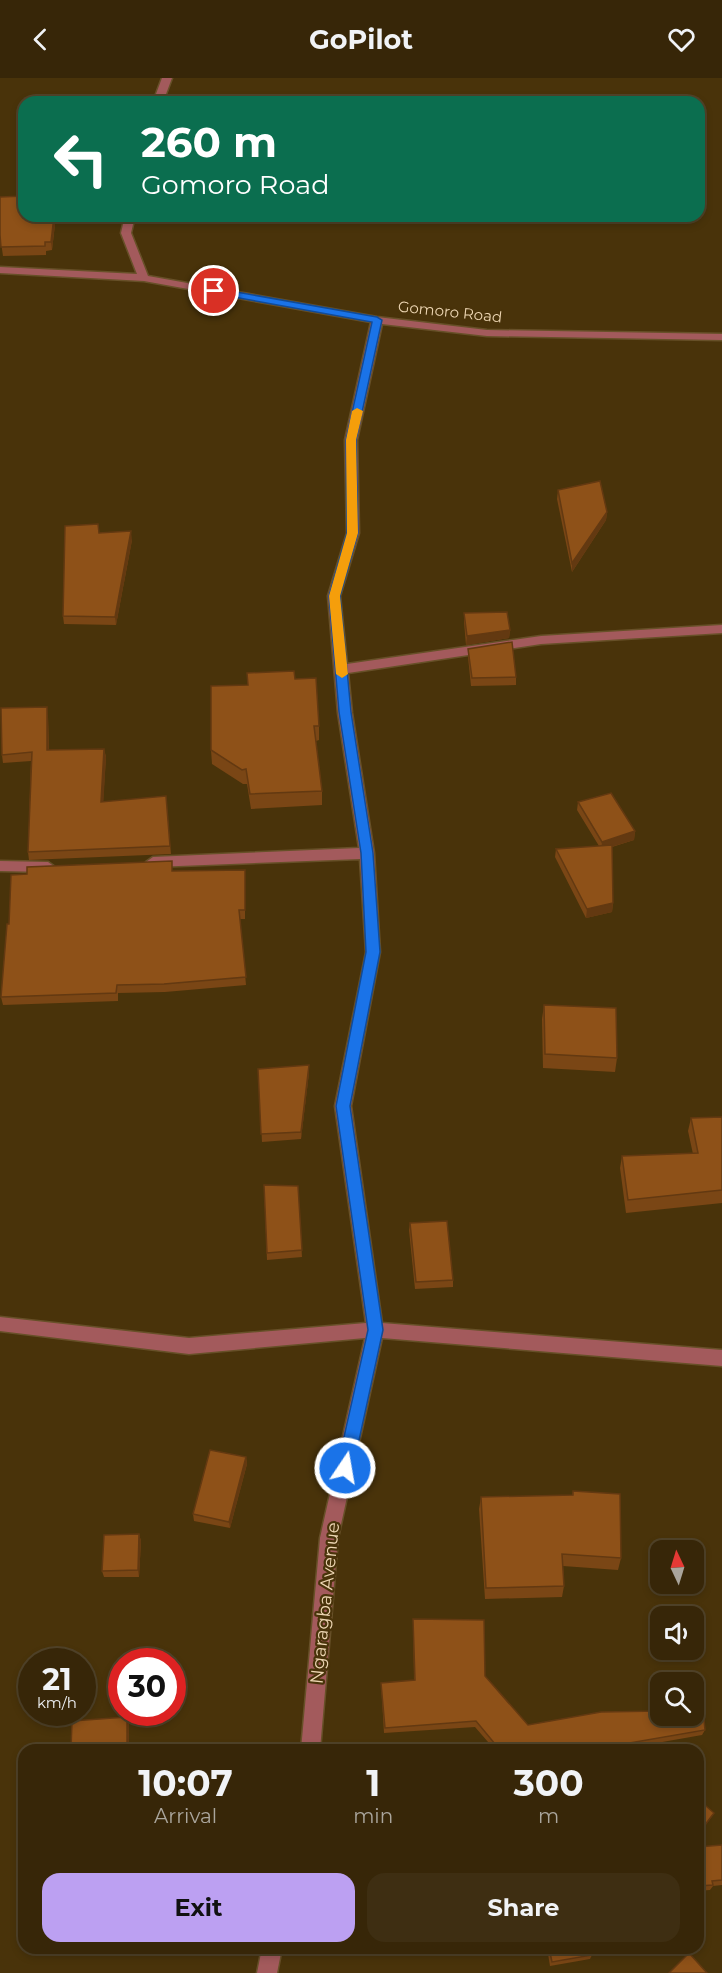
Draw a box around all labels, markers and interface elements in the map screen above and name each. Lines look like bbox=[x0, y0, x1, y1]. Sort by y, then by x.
icon: back bbox=[24, 23, 57, 56]
text: GoPilot bbox=[309, 23, 413, 56]
icon: heart bbox=[665, 23, 698, 56]
text: 260 m bbox=[141, 116, 277, 168]
icon: left bbox=[42, 120, 120, 198]
text: Gomoro Road bbox=[141, 168, 329, 201]
pin bbox=[188, 265, 239, 316]
icon: arrive bbox=[197, 274, 230, 307]
street label: Gomoro Road bbox=[397, 297, 503, 326]
position arrow bbox=[313, 1436, 377, 1500]
street label: Ngaragba Avenue bbox=[306, 1521, 344, 1685]
north arrow bbox=[650, 1540, 704, 1594]
map controls bbox=[650, 1540, 704, 1726]
button: sound bbox=[650, 1606, 704, 1660]
speed limit sign: 30 bbox=[108, 1648, 186, 1726]
text: 21 bbox=[42, 1661, 72, 1698]
button: search bbox=[650, 1672, 704, 1726]
text: km/h bbox=[37, 1693, 77, 1712]
text: 10:07 bbox=[138, 1761, 233, 1805]
text: 1 bbox=[366, 1761, 380, 1805]
text: 300 bbox=[514, 1761, 584, 1805]
text: Arrival bbox=[154, 1804, 217, 1828]
text: min bbox=[353, 1804, 393, 1828]
text: m bbox=[538, 1804, 559, 1828]
button: Exit bbox=[42, 1873, 355, 1942]
button: Share bbox=[367, 1873, 680, 1942]

